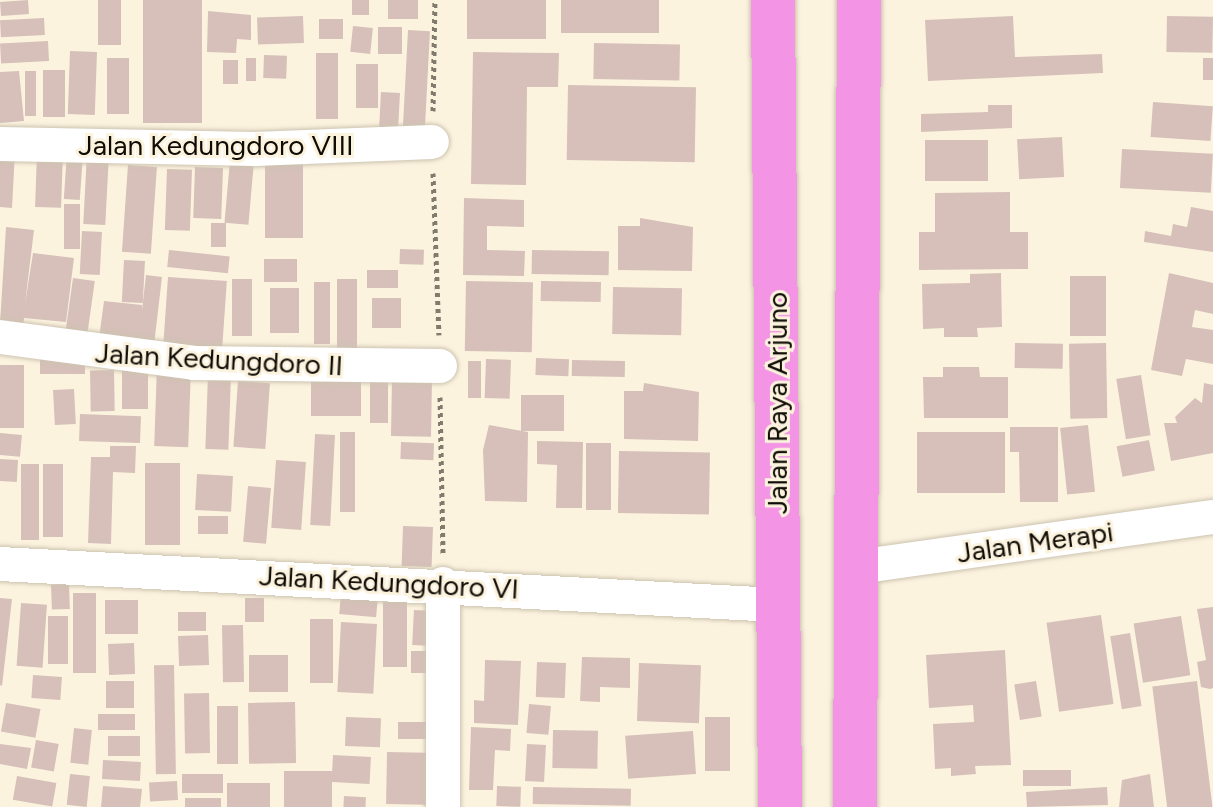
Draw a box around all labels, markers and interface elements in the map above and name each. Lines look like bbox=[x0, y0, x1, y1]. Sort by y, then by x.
street label: Jalan Kedungdoro VIII bbox=[78, 128, 354, 162]
street label: Jalan Raya Arjuno bbox=[760, 292, 794, 514]
street label: Jalan Kedungdoro II bbox=[94, 336, 344, 382]
street label: Jalan Merapi bbox=[955, 514, 1115, 570]
street label: Jalan Kedungdoro VI bbox=[258, 558, 520, 606]

